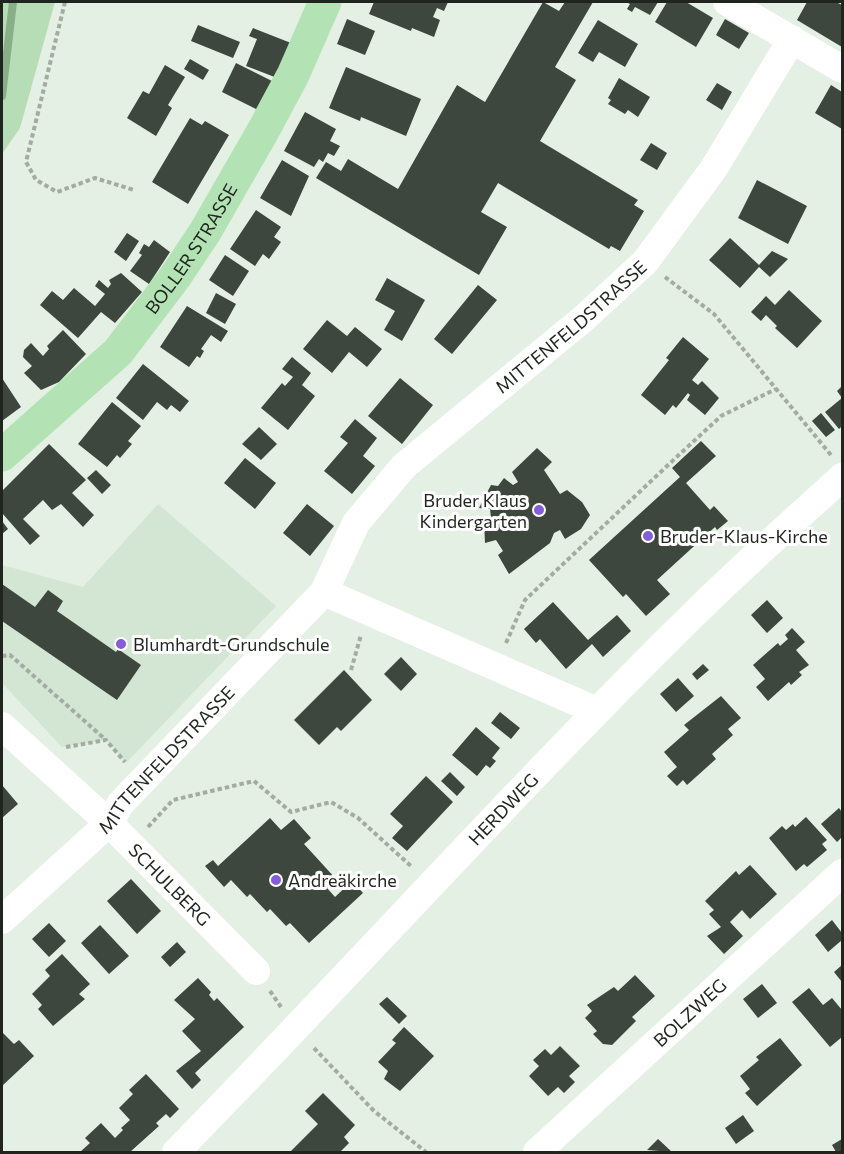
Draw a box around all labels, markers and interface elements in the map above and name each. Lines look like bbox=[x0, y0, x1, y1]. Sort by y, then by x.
street label: BOLLER STRASSE bbox=[140, 179, 242, 318]
street label: MITTENFELDSTRASSE bbox=[491, 255, 651, 398]
place label: Bruder Klaus Kindergarten bbox=[420, 489, 527, 532]
marker: Bruder Klaus Kindergarten bbox=[532, 503, 546, 517]
place label: Bruder-Klaus-Kirche bbox=[660, 525, 828, 547]
marker: Bruder-Klaus-Kirche bbox=[641, 529, 655, 543]
place label: Blumhardt-Grundschule bbox=[133, 633, 330, 655]
marker: Blumhardt-Grundschule bbox=[114, 637, 128, 651]
street label: MITTENFELDSTRASSE bbox=[94, 681, 239, 838]
street label: HERDWEG bbox=[464, 768, 543, 850]
street label: SCHULBERG bbox=[124, 839, 216, 930]
place label: Andreäkirche bbox=[288, 869, 397, 891]
marker: Andreäkirche bbox=[269, 873, 283, 887]
street label: BOLZWEG bbox=[649, 973, 731, 1051]

